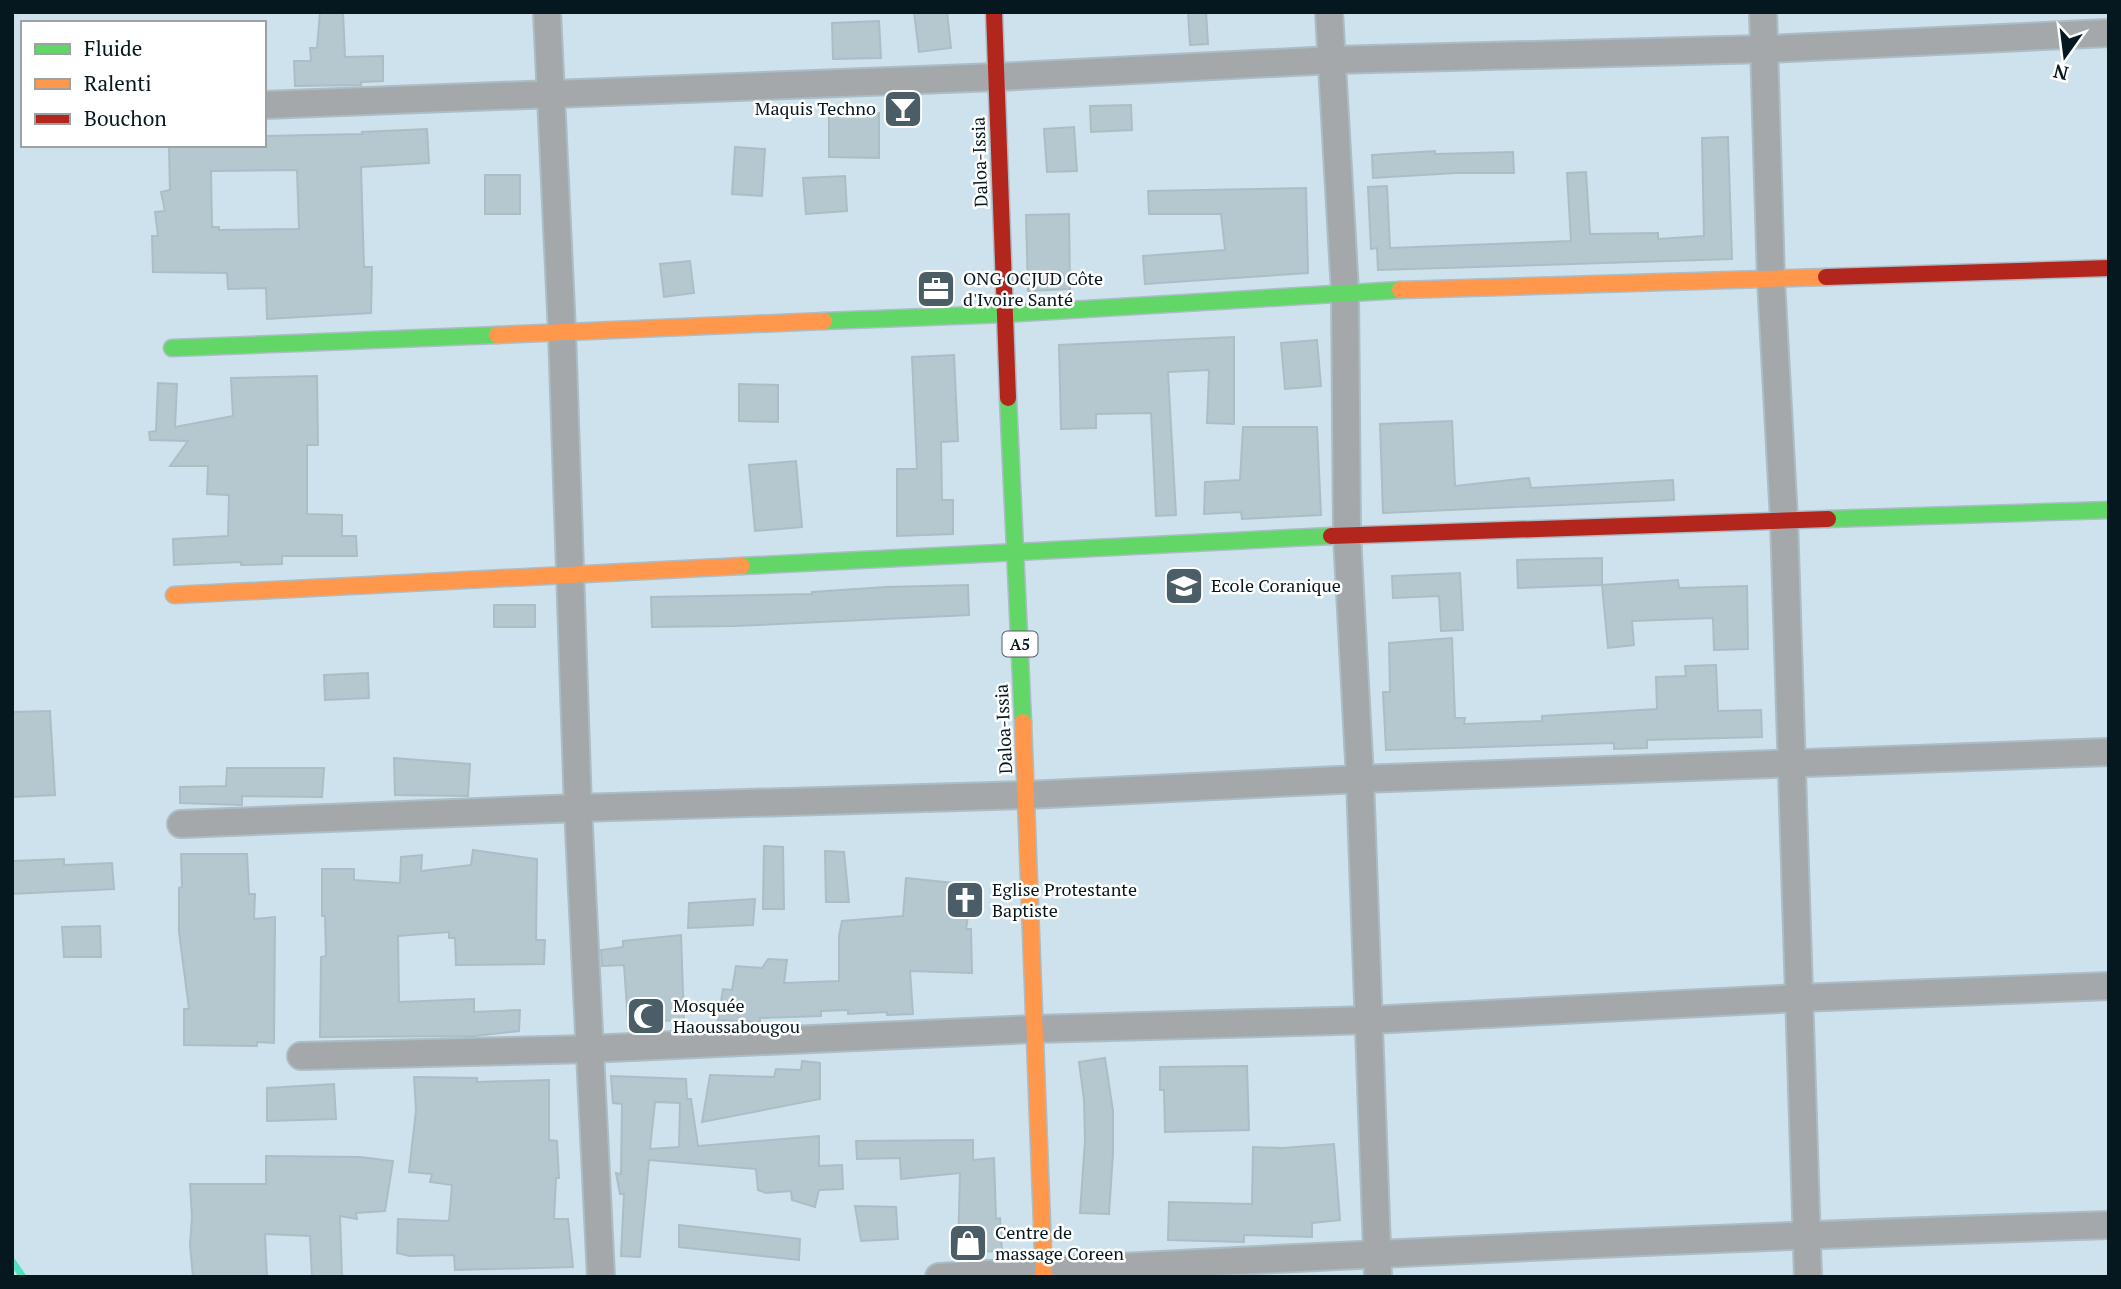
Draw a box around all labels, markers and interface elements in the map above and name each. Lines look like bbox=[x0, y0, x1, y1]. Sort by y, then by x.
legend bbox=[21, 21, 266, 147]
north arrow bbox=[2030, 21, 2100, 91]
text: Fluide bbox=[84, 34, 142, 62]
text: N bbox=[2050, 59, 2071, 87]
text: Ralenti bbox=[84, 69, 151, 97]
bar icon: Maquis Techno bbox=[882, 88, 924, 130]
place label: Maquis Techno bbox=[755, 96, 876, 120]
text: Bouchon bbox=[84, 104, 167, 132]
street label: Daloa-Issia bbox=[965, 116, 993, 208]
place label: ONG OCJUD Côte d'Ivoire Santé bbox=[963, 266, 1103, 311]
office icon: ONG OCJUD Côte d'Ivoire Santé bbox=[915, 268, 957, 310]
school or university icon: Ecole Coranique bbox=[1163, 565, 1205, 607]
place label: Ecole Coranique bbox=[1211, 573, 1341, 597]
road number: A5 bbox=[1002, 632, 1038, 656]
street label: Daloa-Issia bbox=[989, 683, 1017, 775]
place label: Eglise Protestante Baptiste bbox=[992, 877, 1137, 922]
church icon: Eglise Protestante Baptiste bbox=[944, 879, 986, 921]
place label: Mosquée Haoussabougou bbox=[673, 993, 800, 1038]
mosque icon: Mosquée Haoussabougou bbox=[625, 995, 667, 1037]
place label: Centre de massage Coreen bbox=[995, 1220, 1124, 1265]
shop icon: Centre de massage Coreen bbox=[947, 1222, 989, 1264]

